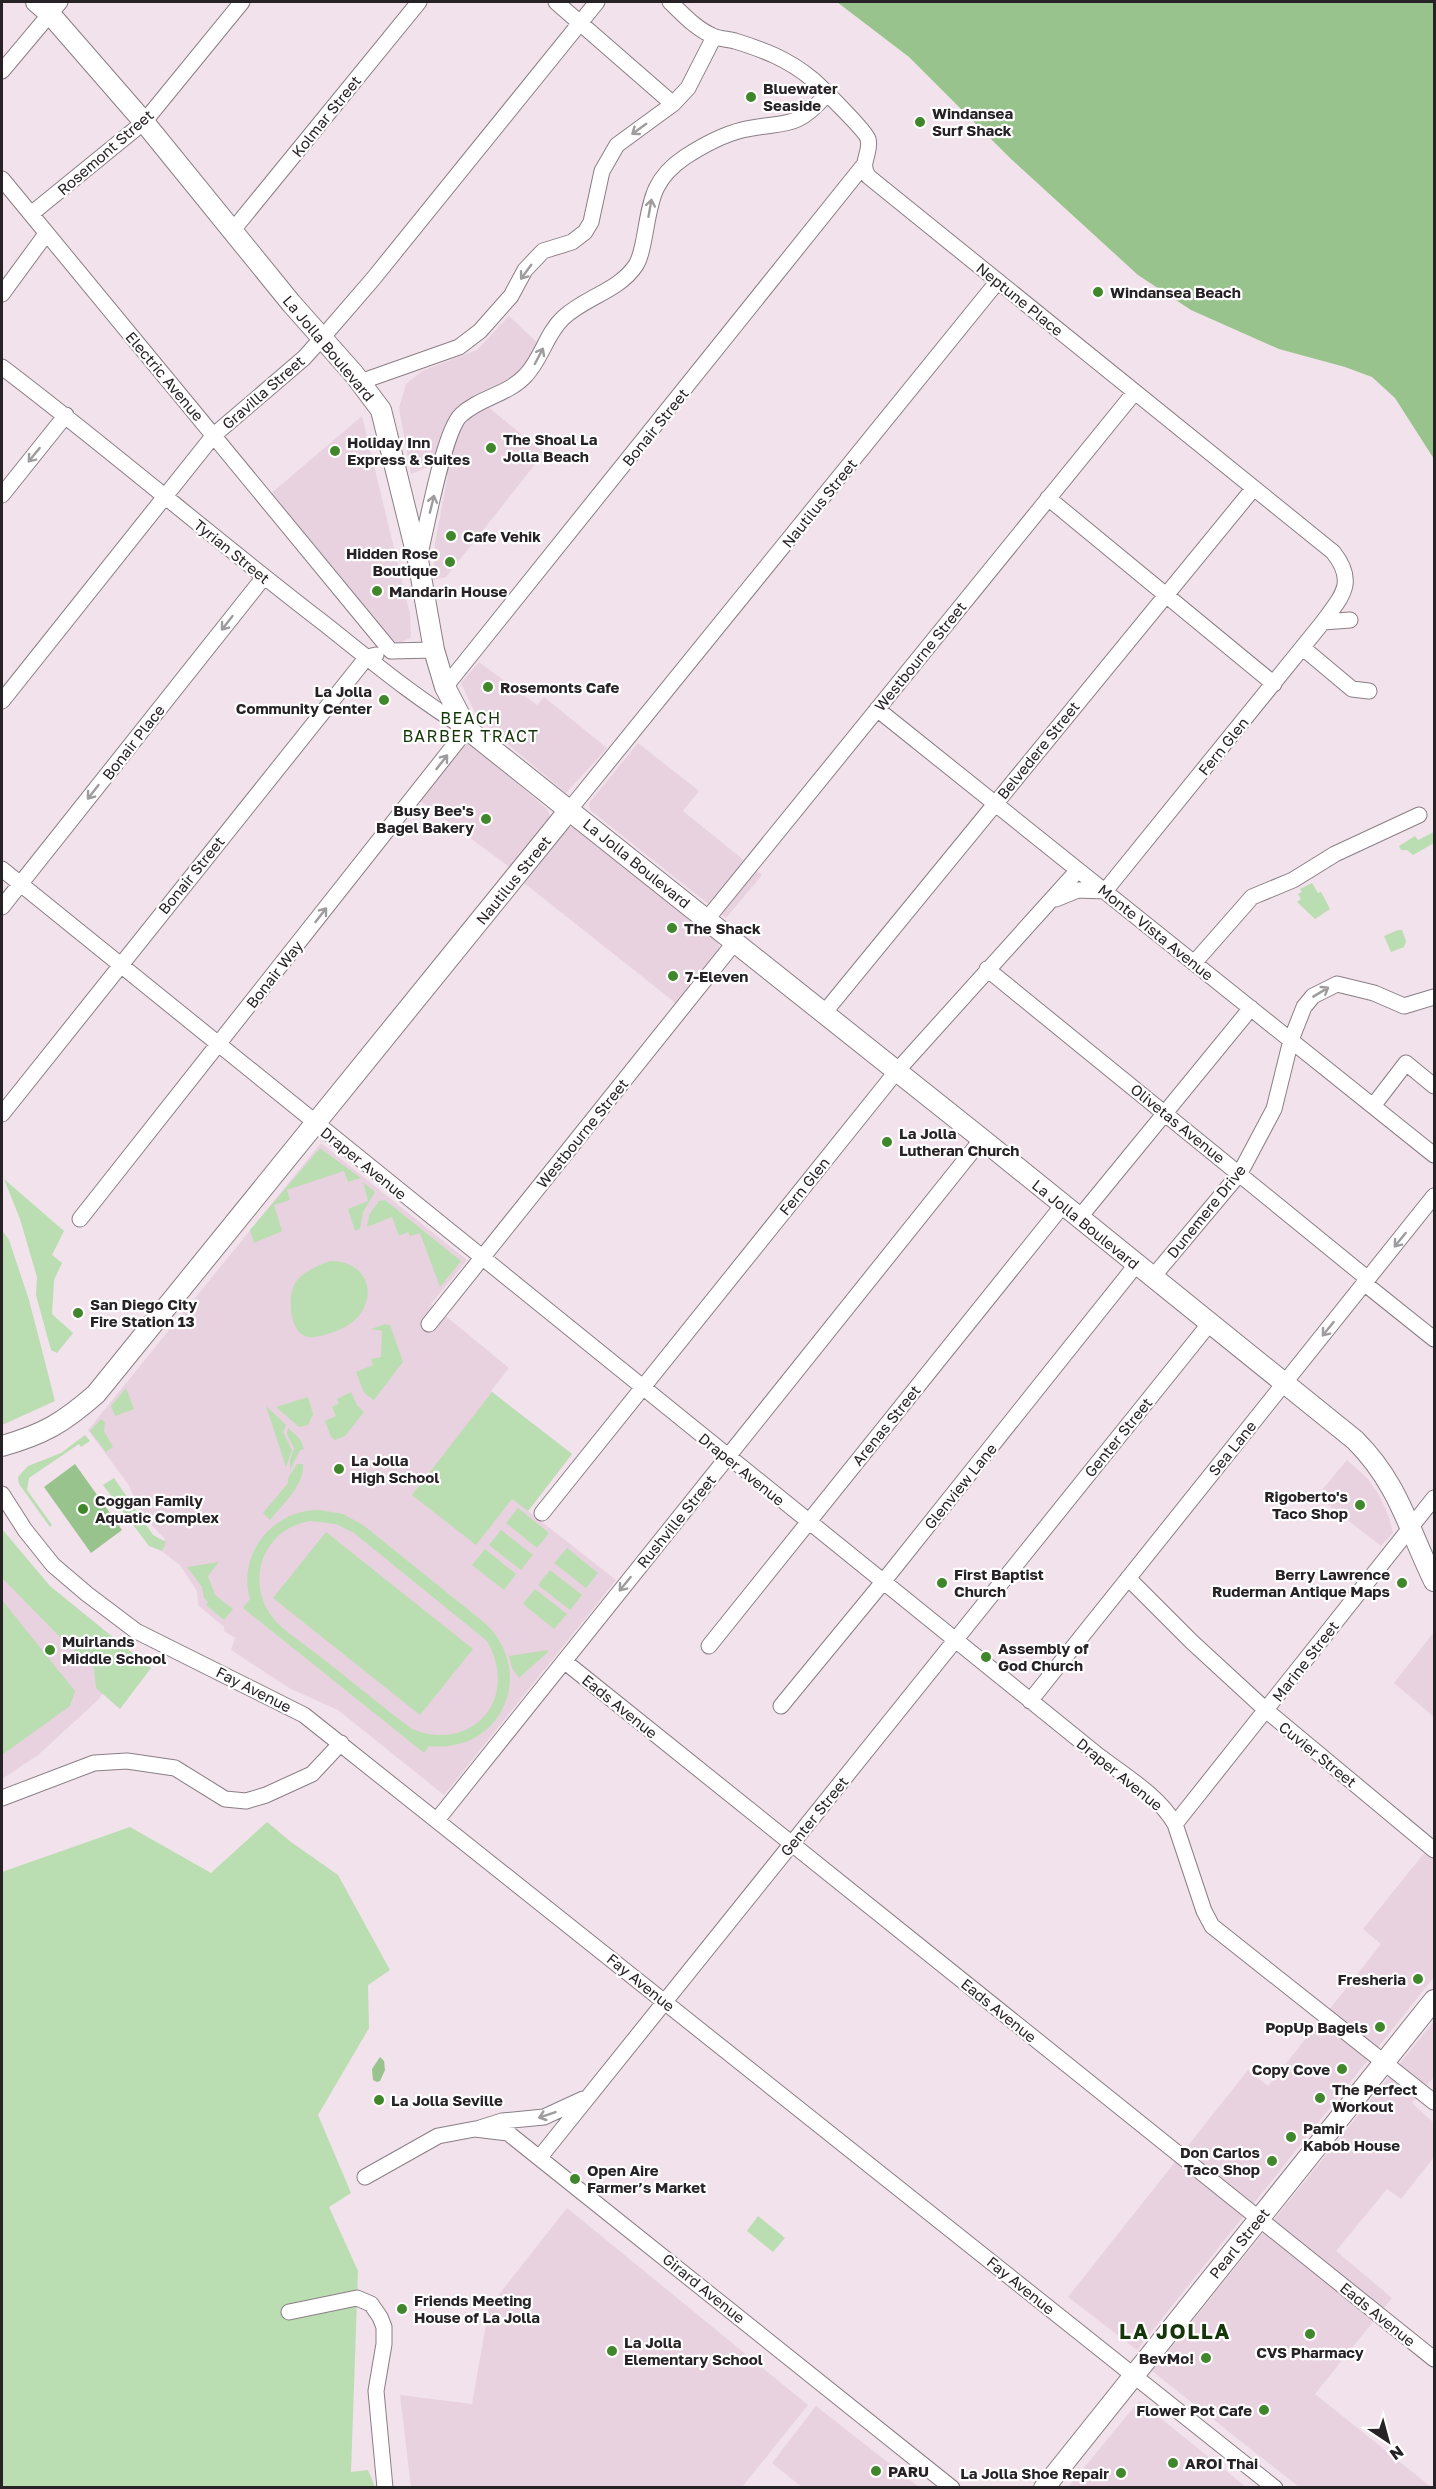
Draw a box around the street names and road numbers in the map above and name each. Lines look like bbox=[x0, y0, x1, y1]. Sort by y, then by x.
street label: Kolmar Street bbox=[288, 72, 364, 160]
street label: Rosemont Street bbox=[53, 105, 157, 199]
street label: Neptune Place bbox=[973, 259, 1067, 340]
street label: La Jolla Boulevard bbox=[279, 291, 379, 405]
street label: Electric Avenue bbox=[122, 328, 208, 425]
street label: Gravilla Street bbox=[218, 351, 308, 433]
street label: Bonair Street bbox=[618, 385, 692, 469]
street label: Nautilus Street bbox=[778, 455, 860, 551]
street label: Tyrian Street bbox=[190, 515, 274, 587]
street label: Westbourne Street bbox=[870, 598, 970, 714]
street label: Belvedere Street bbox=[993, 698, 1083, 802]
street label: Bonair Place bbox=[98, 701, 168, 783]
street label: Fern Glen bbox=[1194, 713, 1252, 779]
street label: La Jolla Boulevard bbox=[580, 814, 694, 912]
street label: Nautilus Street bbox=[472, 832, 554, 928]
street label: Bonair Street bbox=[154, 833, 228, 917]
street label: Monte Vista Avenue bbox=[1095, 880, 1217, 984]
street label: Bonair Way bbox=[242, 936, 306, 1011]
street label: Westbourne Street bbox=[532, 1075, 632, 1191]
street label: Olivetas Avenue bbox=[1127, 1080, 1229, 1167]
street label: Draper Avenue bbox=[317, 1123, 411, 1203]
street label: Fern Glen bbox=[775, 1153, 833, 1219]
street label: Dunemere Drive bbox=[1163, 1160, 1249, 1261]
street label: La Jolla Boulevard bbox=[1029, 1175, 1143, 1273]
street label: Arenas Street bbox=[848, 1381, 924, 1469]
street label: Genter Street bbox=[1080, 1394, 1156, 1480]
street label: Sea Lane bbox=[1204, 1417, 1260, 1479]
street label: Draper Avenue bbox=[695, 1429, 789, 1509]
street label: Glenview Lane bbox=[920, 1439, 1000, 1532]
street label: Rushville Street bbox=[633, 1471, 719, 1571]
street label: Marine Street bbox=[1268, 1617, 1342, 1705]
street label: Fay Avenue bbox=[213, 1662, 295, 1716]
street label: Eads Avenue bbox=[579, 1670, 661, 1742]
street label: Cuvier Street bbox=[1276, 1717, 1360, 1791]
street label: Draper Avenue bbox=[1073, 1734, 1167, 1814]
street label: Genter Street bbox=[776, 1773, 852, 1859]
street label: Fay Avenue bbox=[604, 1949, 679, 2015]
street label: Eads Avenue bbox=[958, 1974, 1040, 2046]
street label: Pearl Street bbox=[1205, 2204, 1273, 2282]
street label: Girard Avenue bbox=[659, 2249, 749, 2327]
street label: Fay Avenue bbox=[984, 2252, 1059, 2318]
street label: Eads Avenue bbox=[1337, 2278, 1419, 2350]

